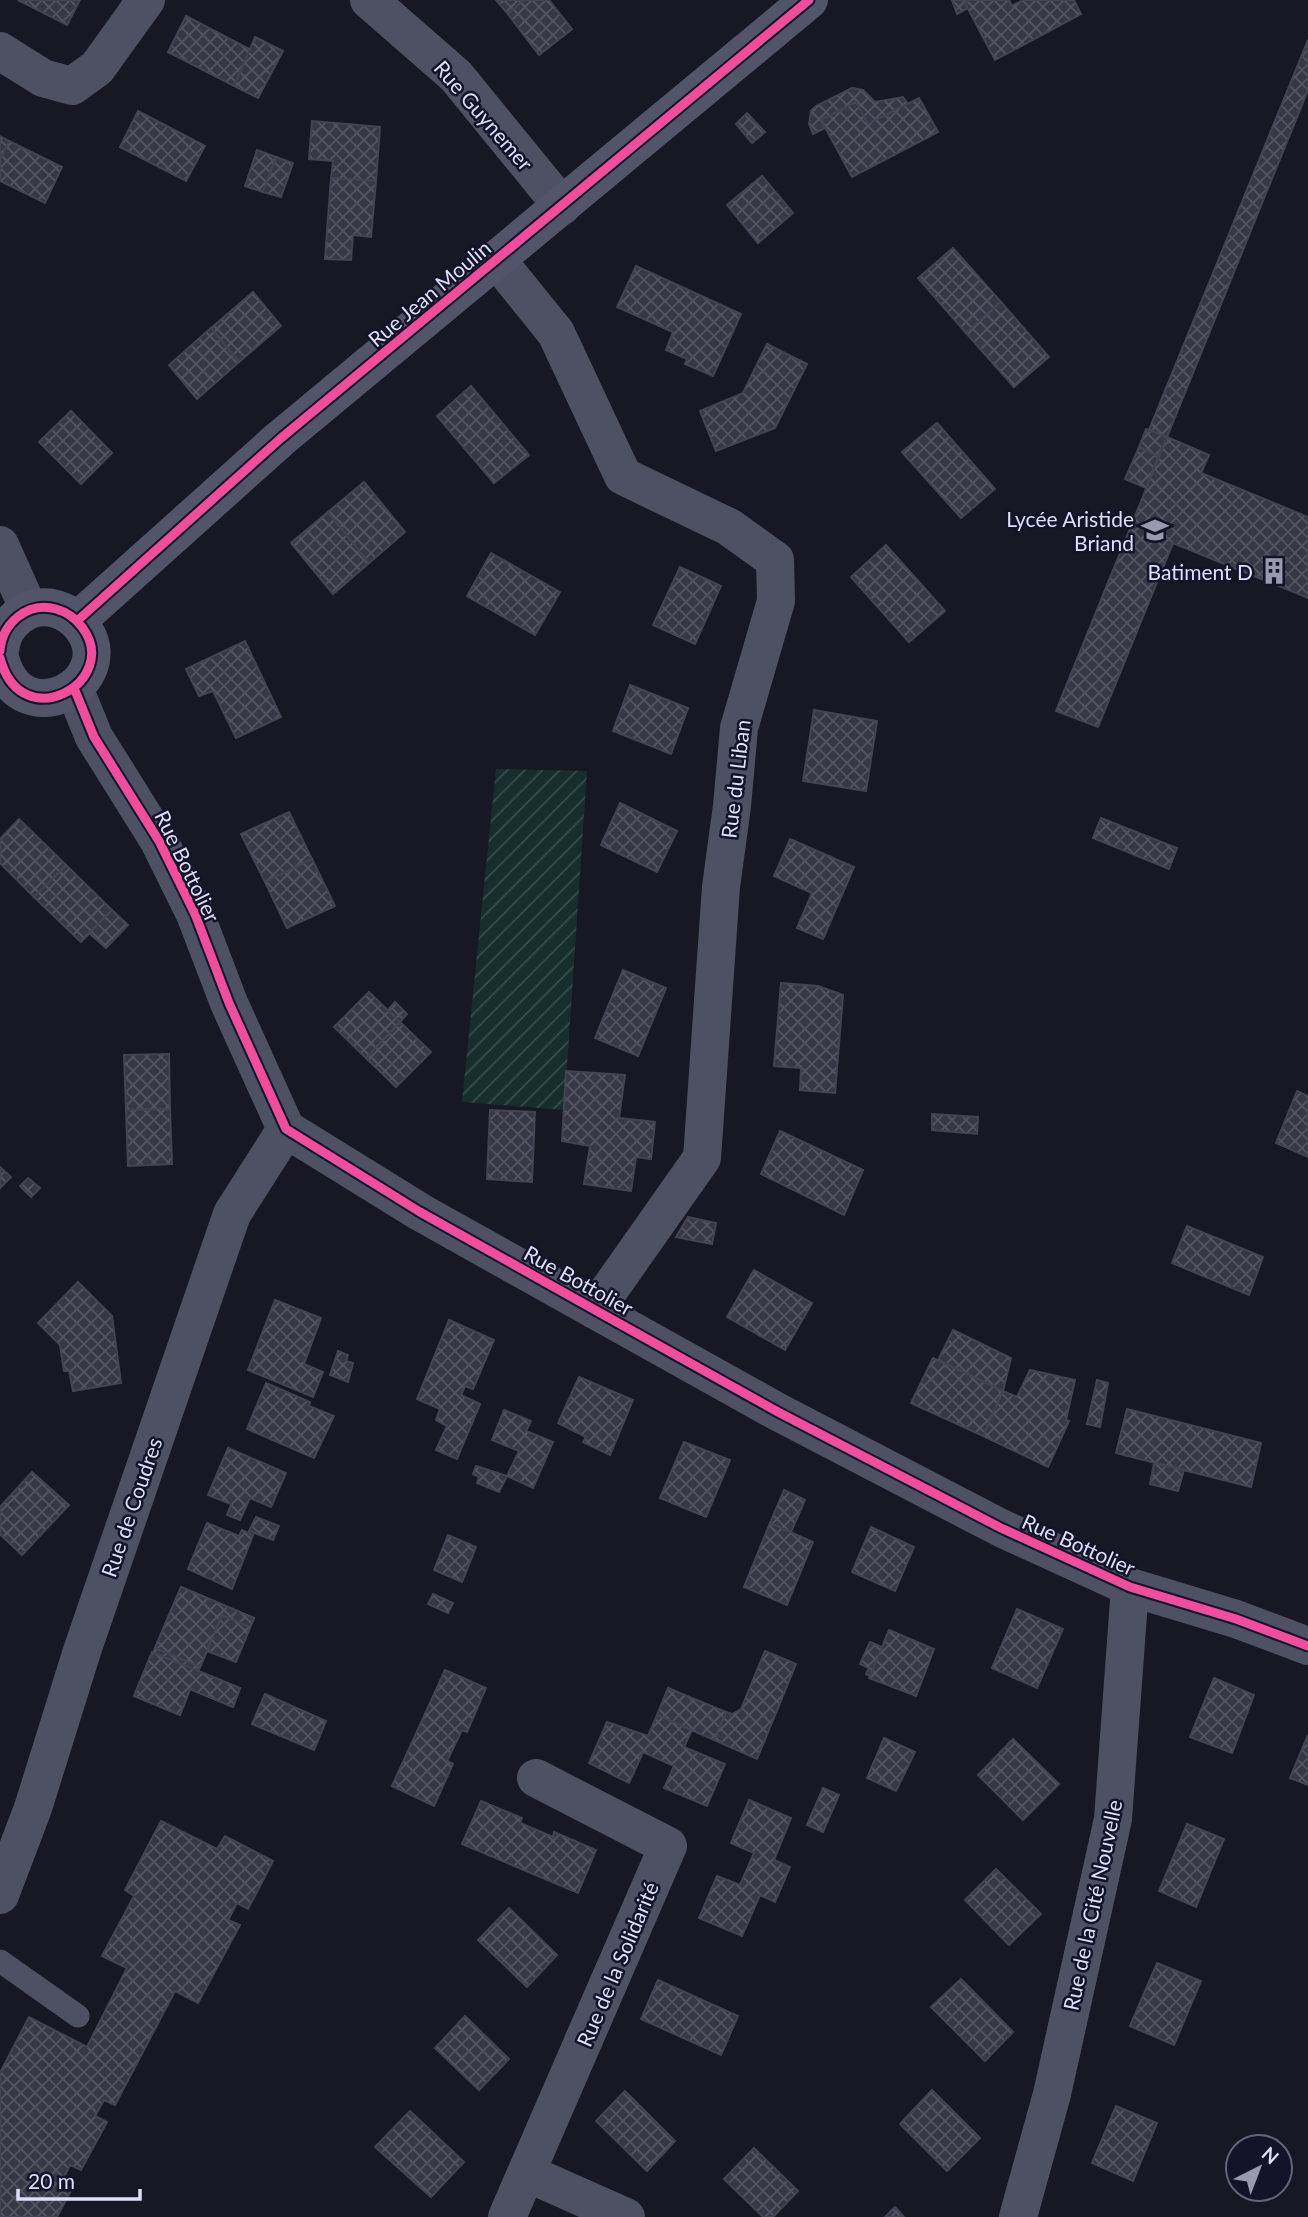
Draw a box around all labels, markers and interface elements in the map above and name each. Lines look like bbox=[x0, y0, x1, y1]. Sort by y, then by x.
street label: Rue Guynemer bbox=[429, 55, 539, 175]
street label: Rue Jean Moulin bbox=[363, 235, 495, 351]
place label: Lycée Aristide Briand bbox=[1006, 506, 1134, 555]
school or university icon: Lycée Aristide Briand bbox=[1140, 515, 1170, 545]
building icon: Batiment D bbox=[1259, 556, 1289, 586]
place label: Batiment D bbox=[1148, 559, 1253, 584]
street label: Rue du Liban bbox=[715, 718, 755, 840]
street label: Rue Bottolier bbox=[150, 806, 226, 926]
street label: Rue Bottolier bbox=[520, 1240, 638, 1320]
street label: Rue de Coudres bbox=[95, 1434, 167, 1580]
street label: Rue Bottolier bbox=[1019, 1508, 1140, 1580]
street label: Rue de la Cité Nouvelle bbox=[1057, 1797, 1127, 2013]
street label: Rue de la Solidarité bbox=[571, 1878, 663, 2050]
north arrow bbox=[1224, 2133, 1294, 2203]
text: N bbox=[1258, 2142, 1284, 2168]
scale bar bbox=[18, 2158, 140, 2202]
text: 20 m bbox=[28, 2168, 75, 2193]

